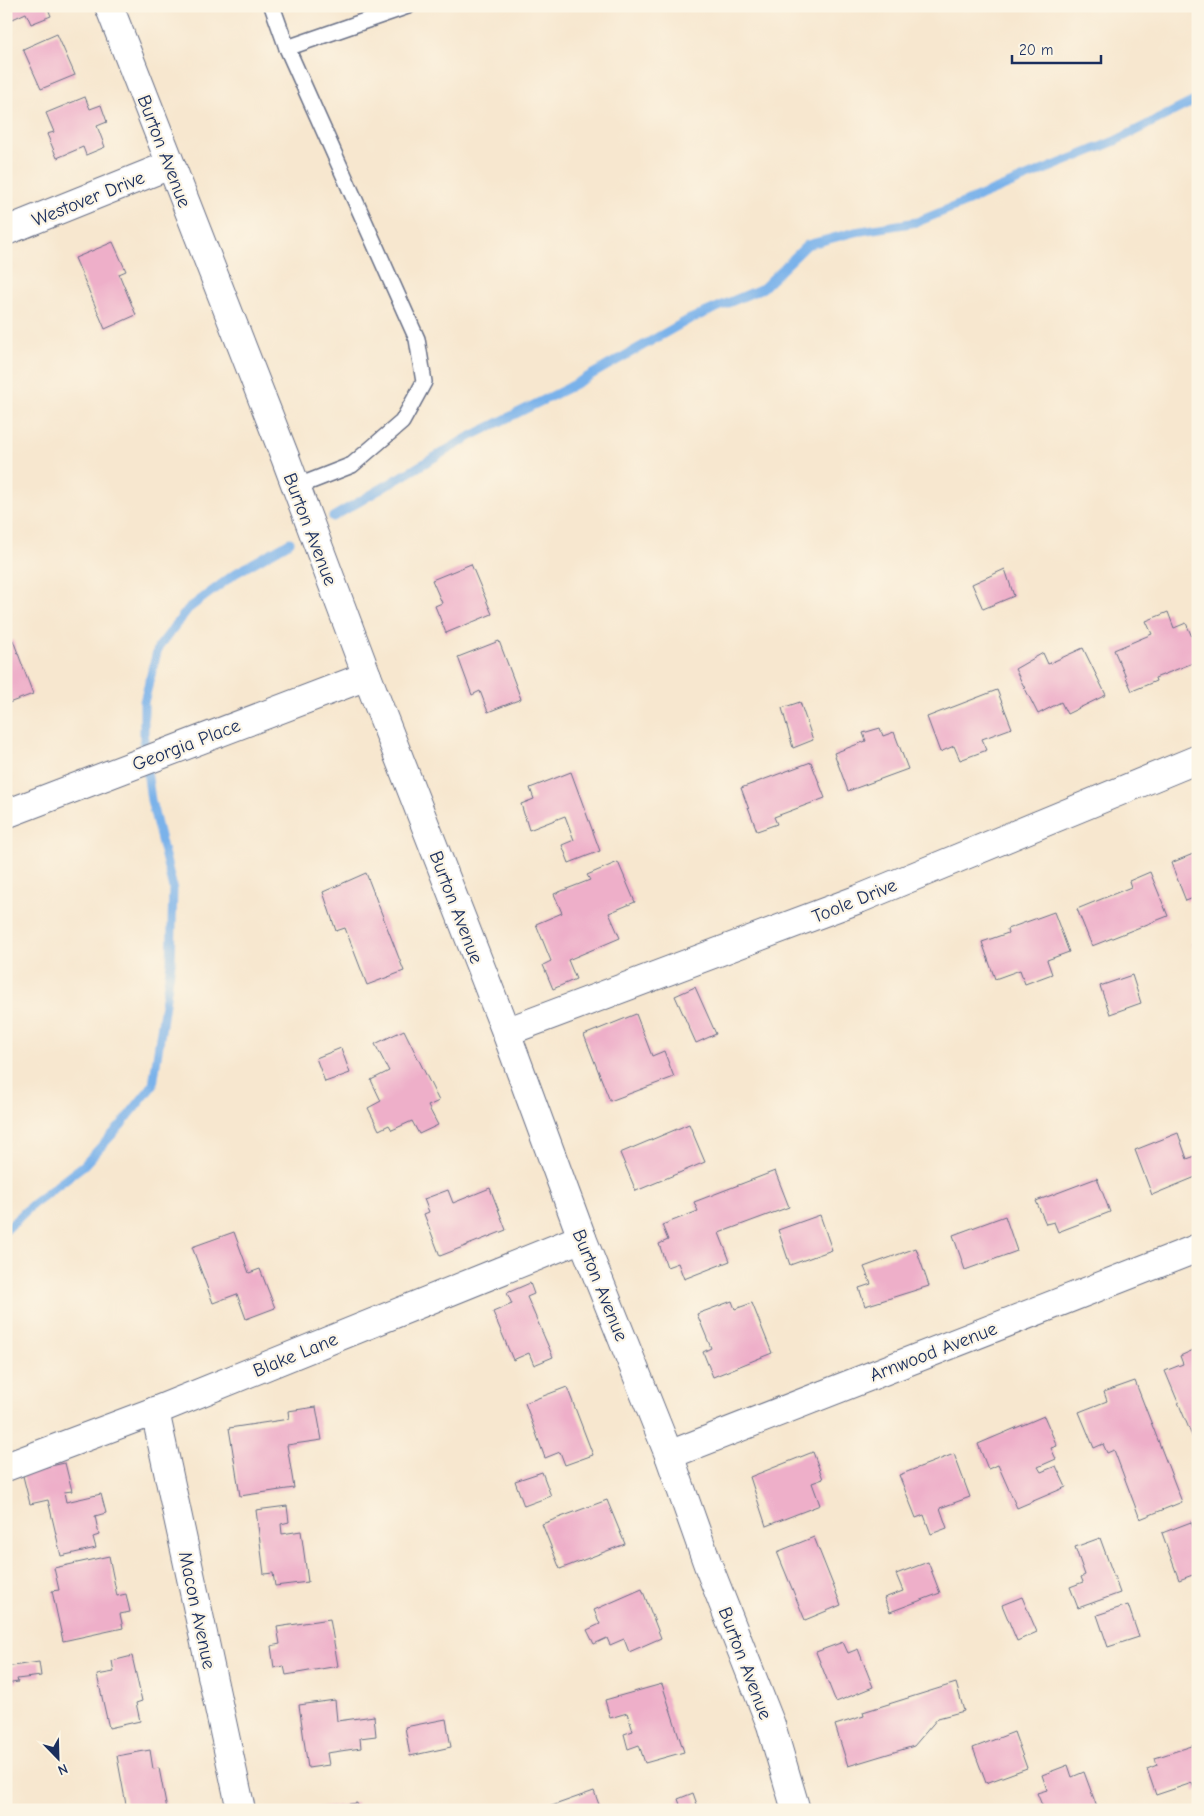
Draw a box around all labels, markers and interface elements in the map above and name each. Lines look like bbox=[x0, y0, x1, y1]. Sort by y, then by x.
scale bar bbox=[1012, 32, 1100, 64]
text: 20 m bbox=[1019, 41, 1053, 59]
street label: Burton Avenue bbox=[133, 92, 196, 211]
street label: Westover Drive bbox=[29, 166, 148, 231]
street label: Burton Avenue bbox=[279, 470, 342, 589]
street label: Georgia Place bbox=[129, 714, 243, 776]
street label: Burton Avenue bbox=[425, 848, 488, 967]
street label: Toole Drive bbox=[809, 874, 900, 928]
street label: Burton Avenue bbox=[568, 1226, 633, 1345]
street label: Arnwood Avenue bbox=[867, 1318, 1000, 1386]
street label: Blake Lane bbox=[250, 1328, 341, 1382]
street label: Macon Avenue bbox=[174, 1549, 220, 1671]
street label: Burton Avenue bbox=[714, 1604, 777, 1723]
north arrow bbox=[32, 1734, 82, 1784]
text: N bbox=[55, 1760, 70, 1779]

